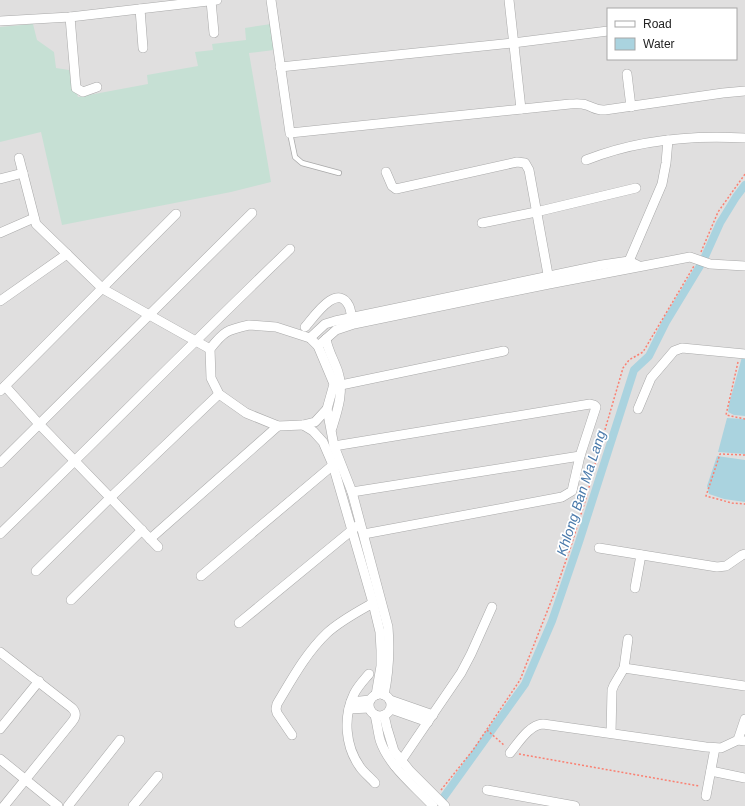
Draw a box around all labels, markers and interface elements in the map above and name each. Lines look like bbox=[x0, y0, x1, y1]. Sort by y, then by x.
legend bbox=[607, 8, 737, 60]
text: Road bbox=[643, 17, 672, 31]
text: Water bbox=[643, 37, 675, 51]
water label: Khlong Ban Ma Lang bbox=[553, 428, 609, 558]

